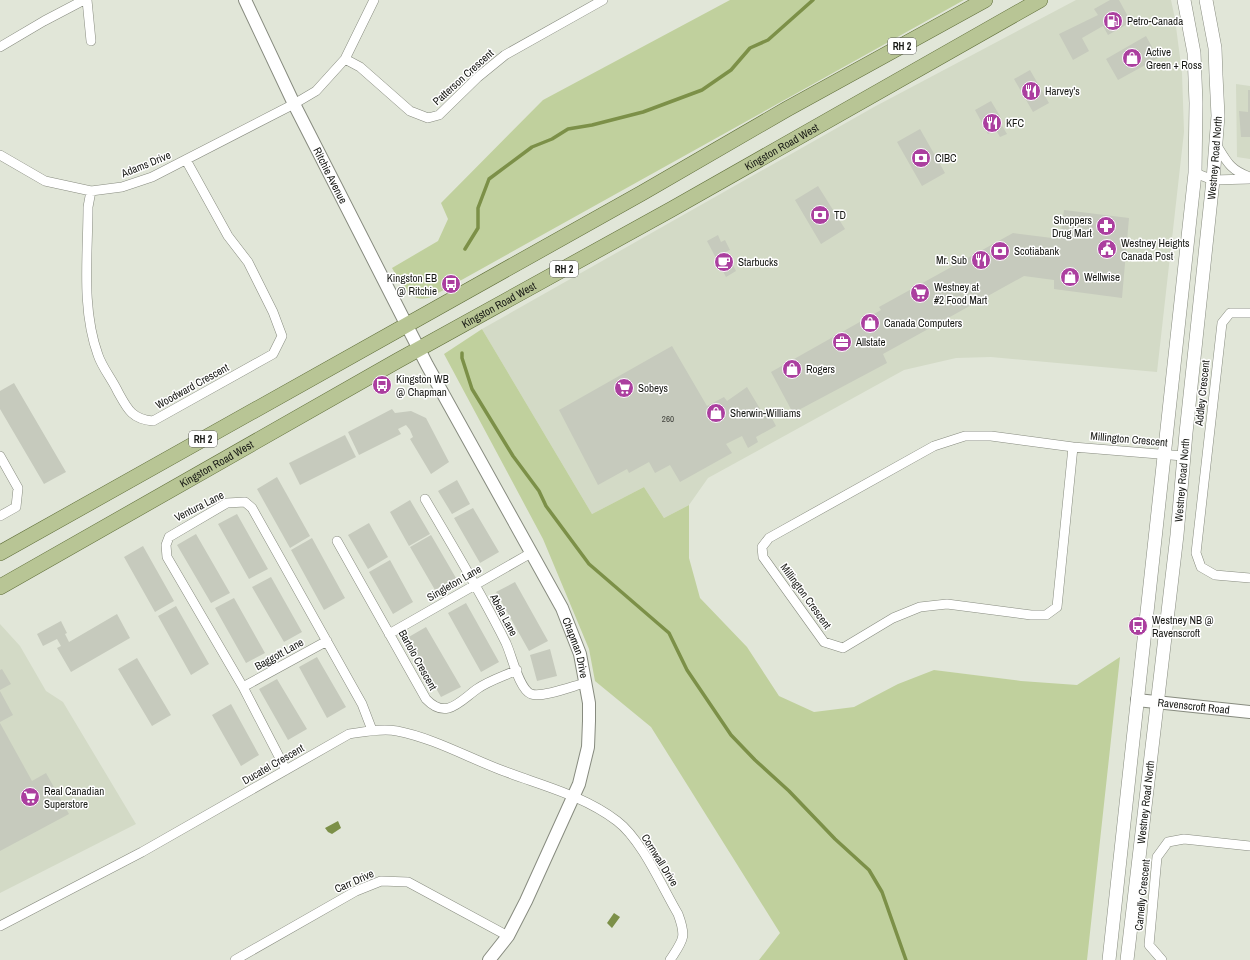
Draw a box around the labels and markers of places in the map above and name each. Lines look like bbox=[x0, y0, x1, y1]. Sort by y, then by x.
fuel station icon: Petro-Canada bbox=[1102, 10, 1124, 32]
place label: Petro-Canada bbox=[1127, 14, 1183, 28]
place label: Active Green + Ross bbox=[1145, 45, 1202, 72]
shop icon: Active Green + Ross bbox=[1121, 47, 1143, 69]
restaurant icon: Harvey's bbox=[1020, 80, 1042, 102]
place label: Harvey's bbox=[1045, 84, 1080, 98]
restaurant icon: KFC bbox=[981, 112, 1003, 134]
place label: KFC bbox=[1006, 116, 1025, 130]
bank icon: CIBC bbox=[910, 147, 932, 169]
place label: CIBC bbox=[935, 151, 957, 165]
bank icon: TD bbox=[809, 204, 831, 226]
place label: TD bbox=[834, 208, 846, 222]
place label: Shoppers Drug Mart bbox=[1052, 213, 1092, 240]
pharmacy icon: Shoppers Drug Mart bbox=[1095, 215, 1117, 237]
place label: Westney Heights Canada Post bbox=[1121, 236, 1190, 263]
public building icon: Westney Heights Canada Post bbox=[1096, 238, 1118, 260]
bank icon: Scotiabank bbox=[989, 240, 1011, 262]
place label: Scotiabank bbox=[1014, 244, 1060, 258]
restaurant icon: Mr. Sub bbox=[970, 249, 992, 271]
cafe icon: Starbucks bbox=[713, 251, 735, 273]
place label: Mr. Sub bbox=[936, 253, 967, 267]
place label: Starbucks bbox=[738, 255, 779, 269]
shop icon: Wellwise bbox=[1059, 266, 1081, 288]
place label: Wellwise bbox=[1084, 270, 1120, 284]
place label: Kingston EB @ Ritchie bbox=[387, 271, 437, 298]
bus stop icon: Kingston EB @ Ritchie bbox=[440, 273, 462, 295]
place label: Westney at #2 Food Mart bbox=[934, 280, 988, 307]
supermarket icon: Westney at #2 Food Mart bbox=[909, 282, 931, 304]
shop icon: Canada Computers bbox=[859, 312, 881, 334]
place label: Canada Computers bbox=[884, 316, 963, 330]
office icon: Allstate bbox=[831, 331, 853, 353]
place label: Allstate bbox=[855, 335, 886, 349]
shop icon: Rogers bbox=[781, 358, 803, 380]
place label: Rogers bbox=[806, 362, 836, 376]
place label: Kingston WB @ Chapman bbox=[396, 372, 449, 399]
bus stop icon: Kingston WB @ Chapman bbox=[371, 374, 393, 396]
supermarket icon: Sobeys bbox=[613, 377, 635, 399]
place label: Sobeys bbox=[638, 381, 669, 395]
shop icon: Sherwin-Williams bbox=[705, 402, 727, 424]
place label: Sherwin-Williams bbox=[730, 406, 801, 420]
place label: Westney NB @ Ravenscroft bbox=[1152, 613, 1214, 640]
bus stop icon: Westney NB @ Ravenscroft bbox=[1127, 615, 1149, 637]
place label: Real Canadian Superstore bbox=[44, 784, 104, 811]
supermarket icon: Real Canadian Superstore bbox=[19, 786, 41, 808]

